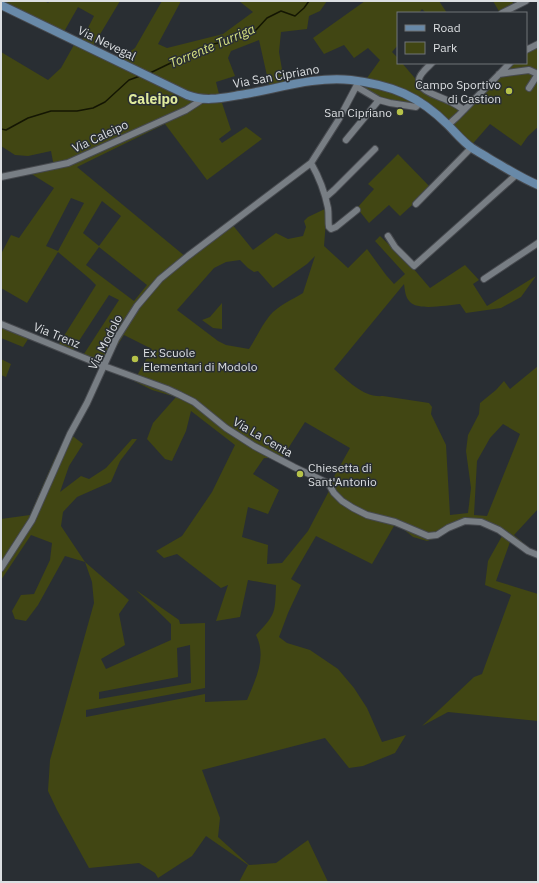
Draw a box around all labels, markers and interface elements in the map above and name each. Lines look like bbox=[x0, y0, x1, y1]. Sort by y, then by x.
legend bbox=[397, 12, 527, 64]
water label: Torrente Turriga bbox=[166, 20, 258, 72]
text: Road bbox=[433, 20, 461, 35]
street label: Via Nevegal bbox=[75, 22, 139, 64]
text: Park bbox=[433, 40, 458, 55]
street label: Via San Cipriano bbox=[232, 61, 321, 91]
place label: Campo Sportivo di Castion bbox=[415, 77, 501, 106]
marker: Campo Sportivo di Castion bbox=[504, 86, 514, 96]
district label: Caleipo bbox=[128, 90, 178, 108]
place label: San Cipriano bbox=[324, 105, 392, 120]
marker: San Cipriano bbox=[395, 107, 405, 117]
street label: Via Caleipo bbox=[70, 116, 131, 155]
street label: Via Modolo bbox=[85, 312, 125, 372]
street label: Via Trenz bbox=[31, 319, 83, 351]
place label: Ex Scuole Elementari di Modolo bbox=[143, 345, 258, 374]
marker: Ex Scuole Elementari di Modolo bbox=[130, 354, 140, 364]
street label: Via La Centa bbox=[231, 414, 296, 460]
place label: Chiesetta di Sant'Antonio bbox=[308, 460, 377, 489]
marker: Chiesetta di Sant'Antonio bbox=[295, 469, 305, 479]

